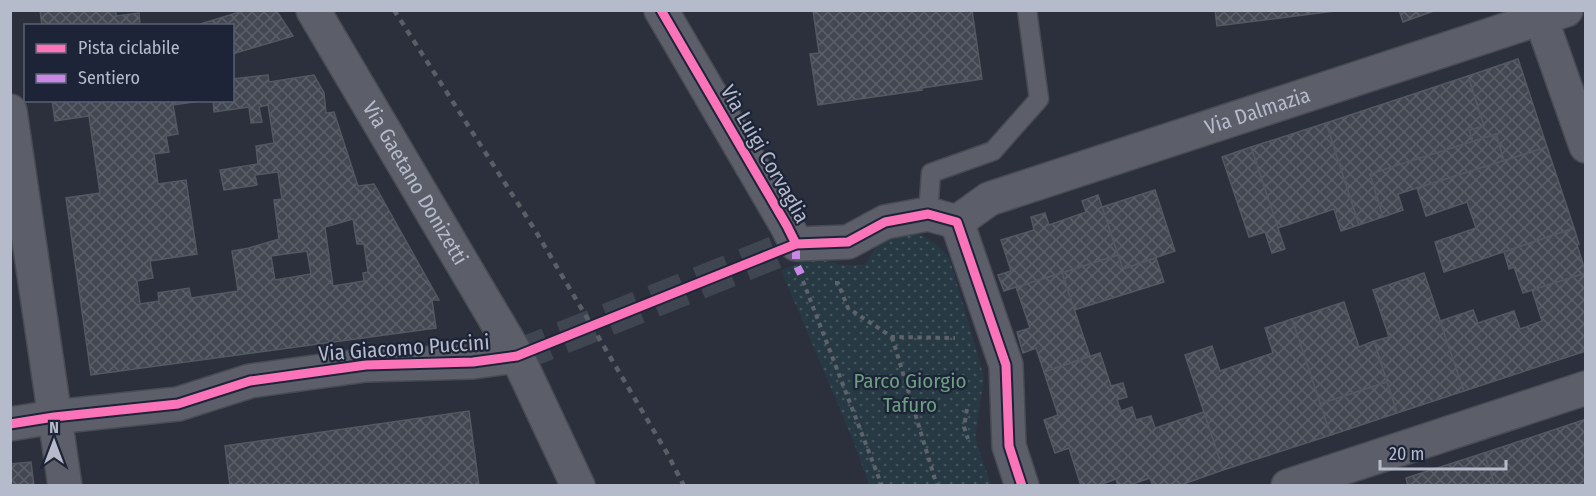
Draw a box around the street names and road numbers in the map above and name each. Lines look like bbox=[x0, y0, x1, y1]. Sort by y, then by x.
street label: Via Luigi Corvaglia bbox=[715, 80, 815, 228]
street label: Via Dalmazia bbox=[1202, 82, 1313, 140]
street label: Via Gaetano Donizetti bbox=[357, 97, 473, 270]
street label: Via Giacomo Puccini bbox=[318, 329, 490, 367]

